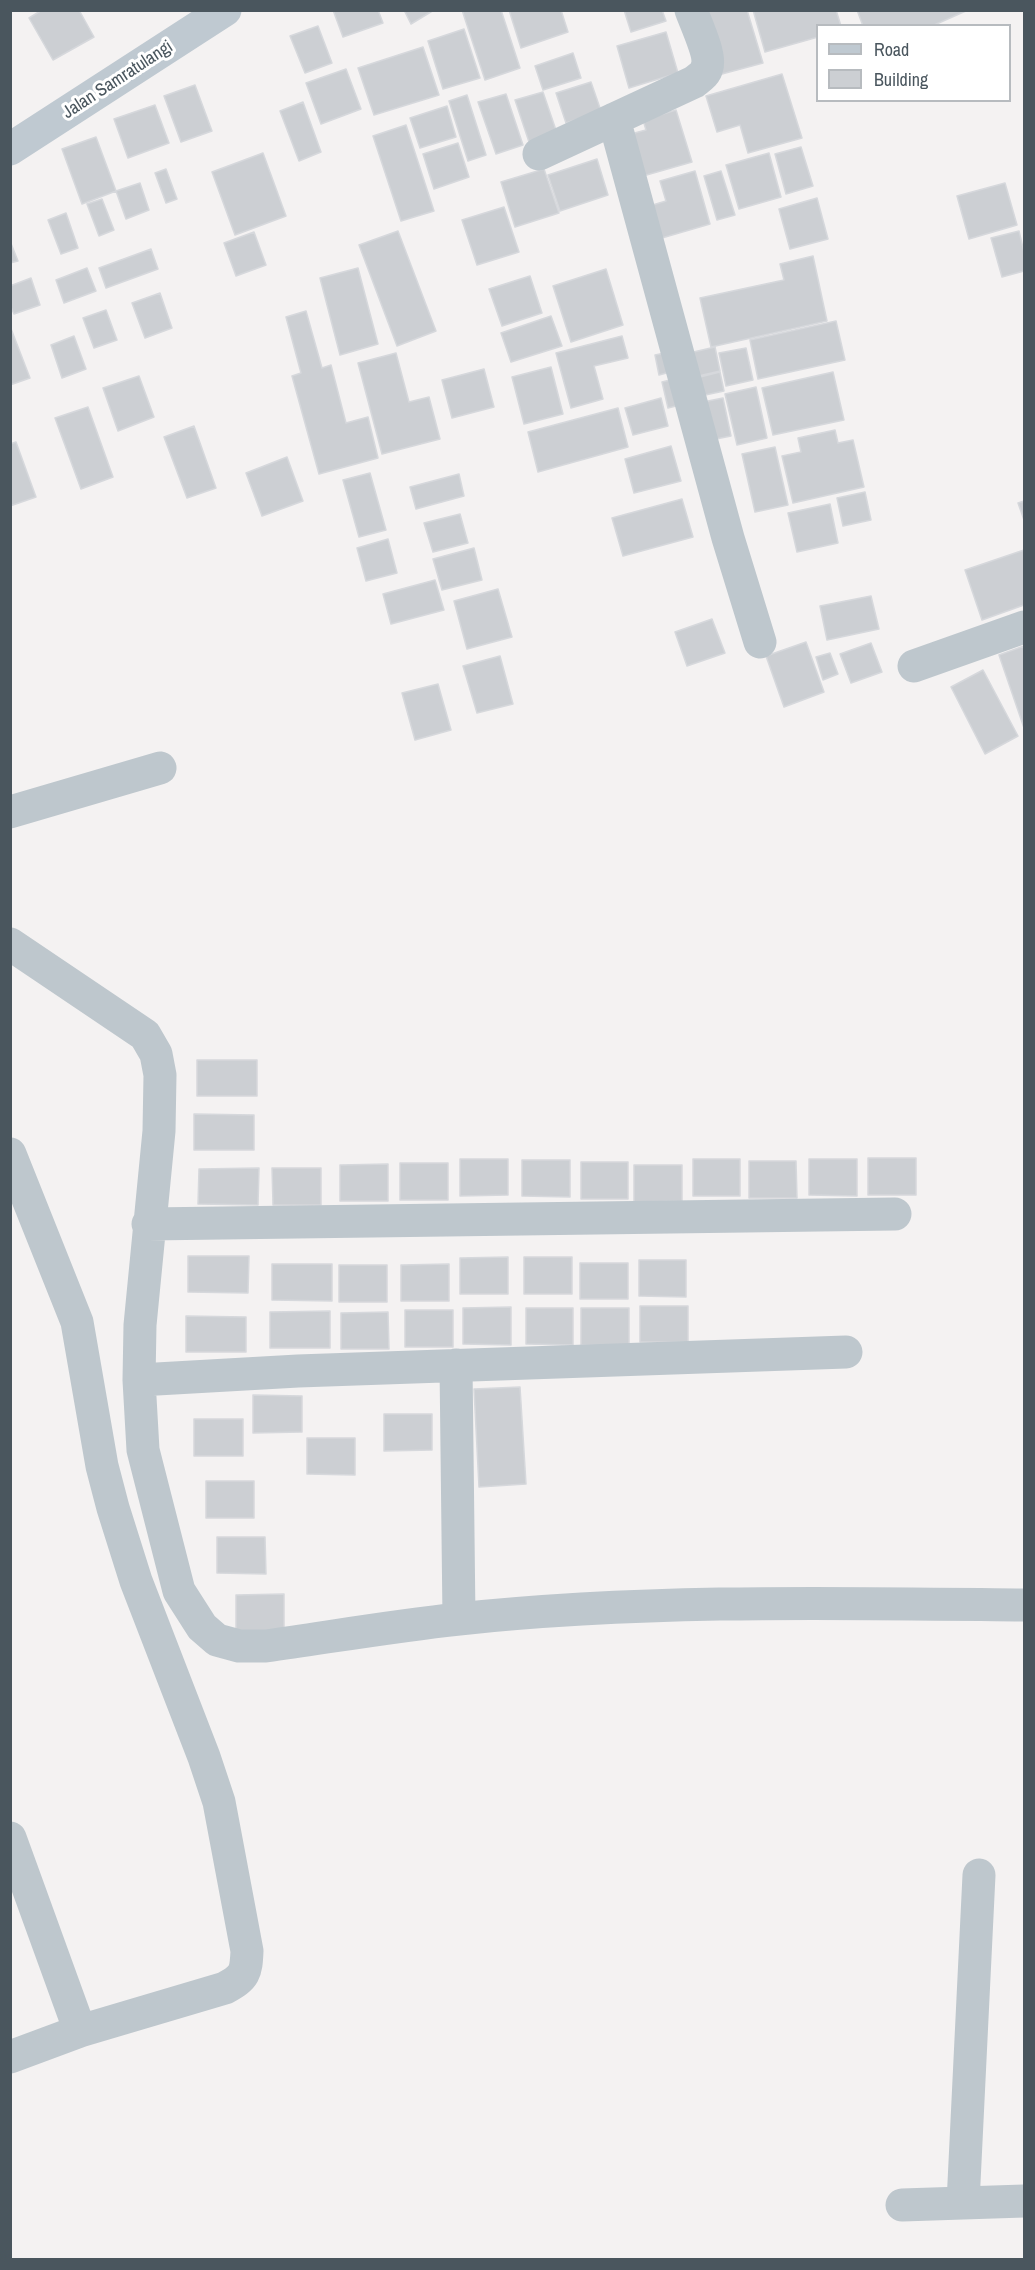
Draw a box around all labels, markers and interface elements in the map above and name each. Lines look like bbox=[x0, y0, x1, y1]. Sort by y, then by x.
legend bbox=[816, 24, 1011, 102]
street label: Jalan Samratulangi bbox=[59, 36, 177, 124]
text: Road bbox=[874, 37, 909, 62]
text: Building bbox=[874, 67, 928, 92]

